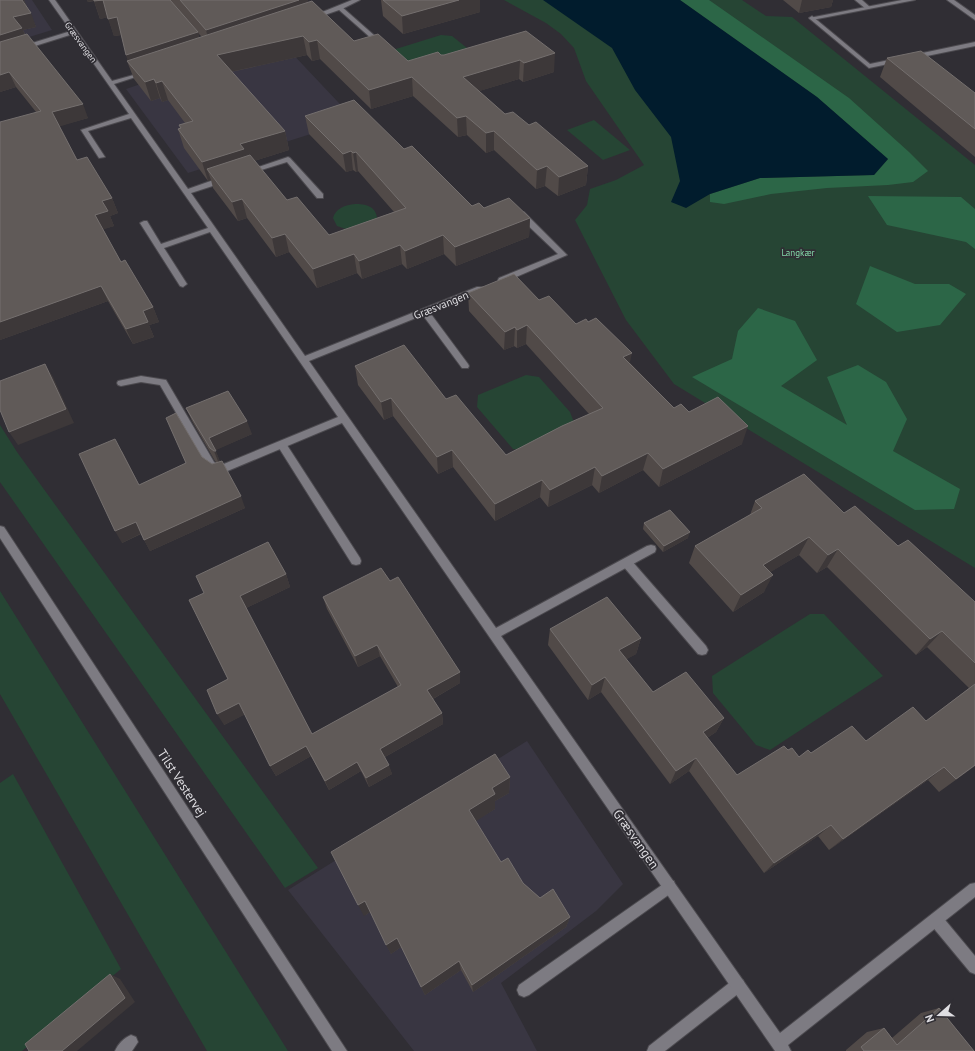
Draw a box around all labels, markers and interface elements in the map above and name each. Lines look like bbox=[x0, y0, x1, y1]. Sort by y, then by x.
street label: Græsvangen bbox=[63, 20, 99, 65]
park label: Langkær bbox=[781, 247, 815, 258]
street label: Græsvangen bbox=[411, 288, 471, 322]
street label: Tilst Vestervej bbox=[154, 746, 210, 820]
street label: Græsvangen bbox=[609, 806, 663, 872]
north arrow bbox=[919, 995, 959, 1035]
text: N bbox=[922, 1013, 937, 1024]

